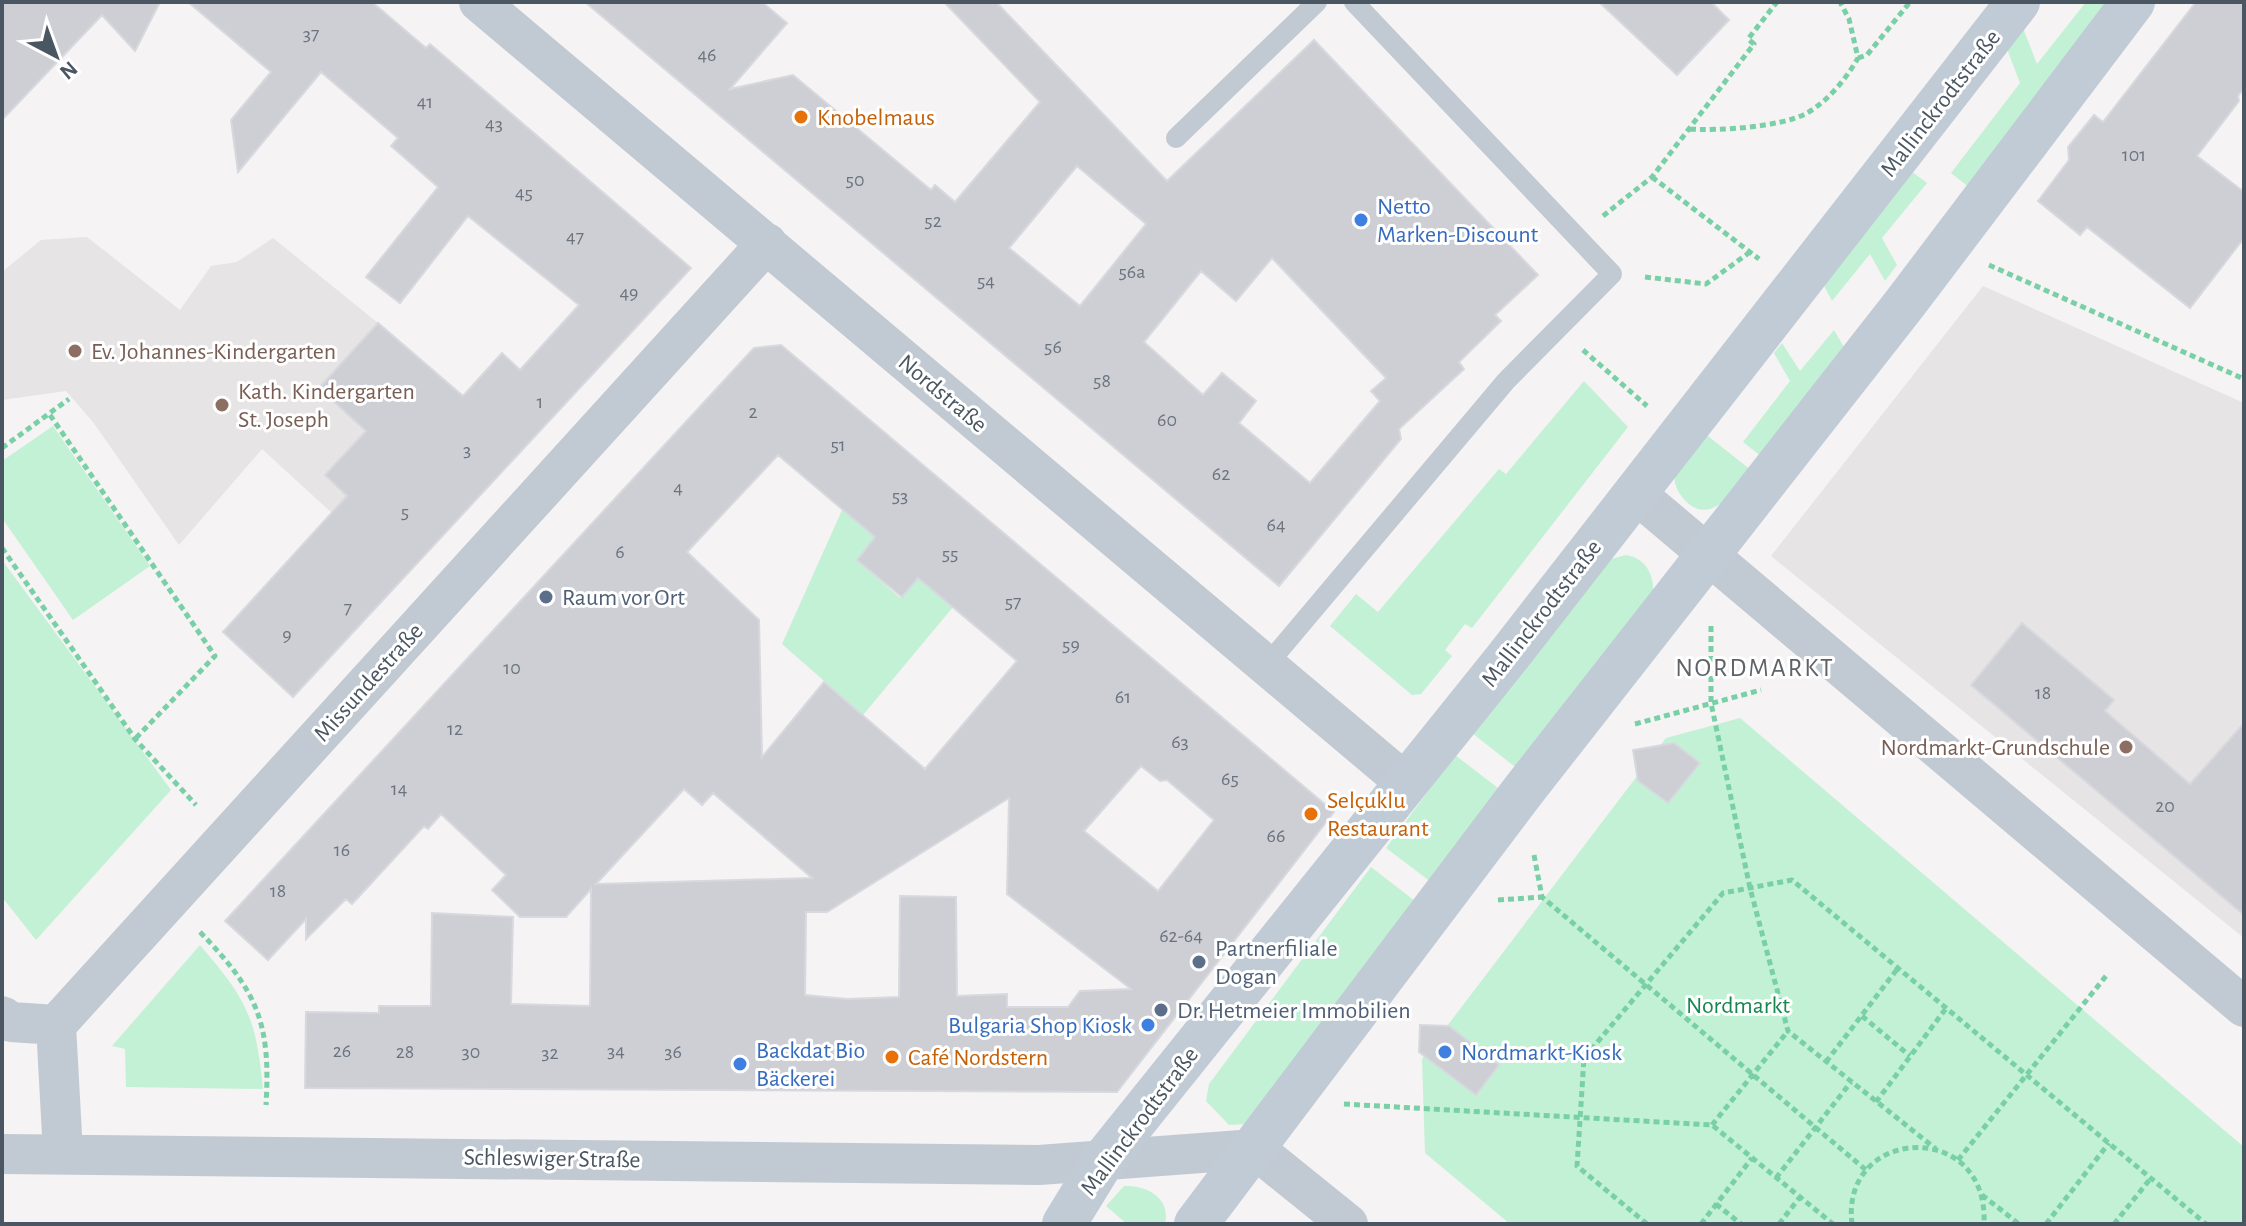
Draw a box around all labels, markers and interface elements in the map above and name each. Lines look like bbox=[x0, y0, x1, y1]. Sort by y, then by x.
north arrow bbox=[16, 16, 96, 96]
house number: 37 bbox=[303, 24, 319, 44]
street label: Mallinckrodtstraße bbox=[1876, 26, 2005, 182]
house number: 46 bbox=[697, 45, 717, 65]
text: N bbox=[55, 57, 81, 84]
house number: 41 bbox=[417, 92, 433, 112]
place label: Knobelmaus bbox=[817, 106, 935, 130]
marker: Knobelmaus bbox=[792, 108, 810, 126]
house number: 43 bbox=[485, 114, 503, 134]
house number: 101 bbox=[2122, 145, 2146, 165]
house number: 50 bbox=[846, 170, 864, 190]
house number: 45 bbox=[515, 183, 533, 203]
place label: Netto Marken-Discount bbox=[1377, 195, 1539, 247]
house number: 52 bbox=[924, 211, 942, 231]
marker: Netto Marken-Discount bbox=[1352, 211, 1370, 229]
house number: 47 bbox=[566, 227, 584, 247]
house number: 56a bbox=[1119, 262, 1146, 282]
house number: 54 bbox=[977, 271, 995, 291]
house number: 49 bbox=[619, 283, 639, 303]
house number: 56 bbox=[1044, 337, 1062, 357]
place label: Ev. Johannes-Kindergarten bbox=[91, 340, 336, 364]
marker: Ev. Johannes-Kindergarten bbox=[66, 342, 84, 360]
street label: Nordstraße bbox=[894, 350, 991, 437]
house number: 58 bbox=[1093, 371, 1111, 391]
place label: Kath. Kindergarten St. Joseph bbox=[238, 380, 415, 432]
house number: 1 bbox=[537, 392, 543, 412]
marker: Kath. Kindergarten St. Joseph bbox=[213, 396, 231, 414]
house number: 2 bbox=[748, 402, 758, 422]
house number: 60 bbox=[1157, 410, 1177, 430]
house number: 51 bbox=[830, 435, 846, 455]
house number: 3 bbox=[463, 440, 471, 460]
house number: 62 bbox=[1212, 464, 1230, 484]
house number: 4 bbox=[673, 478, 683, 498]
house number: 53 bbox=[892, 486, 908, 506]
house number: 5 bbox=[401, 502, 409, 522]
house number: 64 bbox=[1266, 515, 1286, 535]
street label: Mallinckrodtstraße bbox=[1477, 536, 1606, 692]
house number: 6 bbox=[615, 542, 625, 562]
house number: 55 bbox=[942, 544, 958, 564]
place label: Raum vor Ort bbox=[562, 586, 685, 610]
marker: Raum vor Ort bbox=[537, 588, 555, 606]
house number: 57 bbox=[1005, 592, 1021, 612]
house number: 7 bbox=[344, 598, 352, 618]
street label: Missundestraße bbox=[310, 619, 428, 746]
house number: 9 bbox=[282, 625, 292, 645]
house number: 59 bbox=[1062, 635, 1080, 655]
district label: NORDMARKT bbox=[1675, 655, 1835, 681]
house number: 10 bbox=[503, 658, 521, 678]
house number: 18 bbox=[2035, 683, 2051, 703]
house number: 61 bbox=[1115, 687, 1131, 707]
house number: 12 bbox=[447, 719, 463, 739]
house number: 63 bbox=[1171, 732, 1189, 752]
place label: Nordmarkt-Grundschule bbox=[1881, 736, 2110, 760]
marker: Nordmarkt-Grundschule bbox=[2117, 738, 2135, 756]
house number: 65 bbox=[1221, 769, 1239, 789]
house number: 14 bbox=[391, 779, 407, 799]
place label: Selçuklu Restaurant bbox=[1327, 789, 1429, 841]
house number: 20 bbox=[2155, 796, 2175, 816]
marker: Selçuklu Restaurant bbox=[1302, 805, 1320, 823]
house number: 66 bbox=[1267, 826, 1285, 846]
house number: 16 bbox=[334, 840, 350, 860]
house number: 18 bbox=[270, 881, 286, 901]
house number: 62-64 bbox=[1159, 926, 1203, 946]
place label: Partnerfiliale Dogan bbox=[1215, 937, 1337, 989]
marker: Partnerfiliale Dogan bbox=[1190, 953, 1208, 971]
park label: Nordmarkt bbox=[1686, 994, 1790, 1018]
place label: Dr. Hetmeier Immobilien bbox=[1177, 999, 1411, 1023]
marker: Dr. Hetmeier Immobilien bbox=[1152, 1001, 1170, 1019]
place label: Bulgaria Shop Kiosk bbox=[948, 1014, 1132, 1038]
marker: Bulgaria Shop Kiosk bbox=[1139, 1016, 1157, 1034]
place label: Backdat Bio Bäckerei bbox=[756, 1039, 865, 1091]
house number: 26 bbox=[333, 1041, 351, 1061]
house number: 34 bbox=[607, 1041, 625, 1061]
place label: Nordmarkt-Kiosk bbox=[1461, 1041, 1622, 1065]
house number: 28 bbox=[396, 1042, 414, 1062]
house number: 30 bbox=[462, 1042, 480, 1062]
house number: 36 bbox=[664, 1042, 682, 1062]
house number: 32 bbox=[541, 1043, 559, 1063]
street label: Mallinckrodtstraße bbox=[1076, 1043, 1203, 1200]
marker: Nordmarkt-Kiosk bbox=[1436, 1043, 1454, 1061]
place label: Café Nordstern bbox=[908, 1046, 1048, 1070]
marker: Café Nordstern bbox=[883, 1048, 901, 1066]
marker: Backdat Bio Bäckerei bbox=[731, 1055, 749, 1073]
street label: Schleswiger Straße bbox=[463, 1145, 641, 1173]

